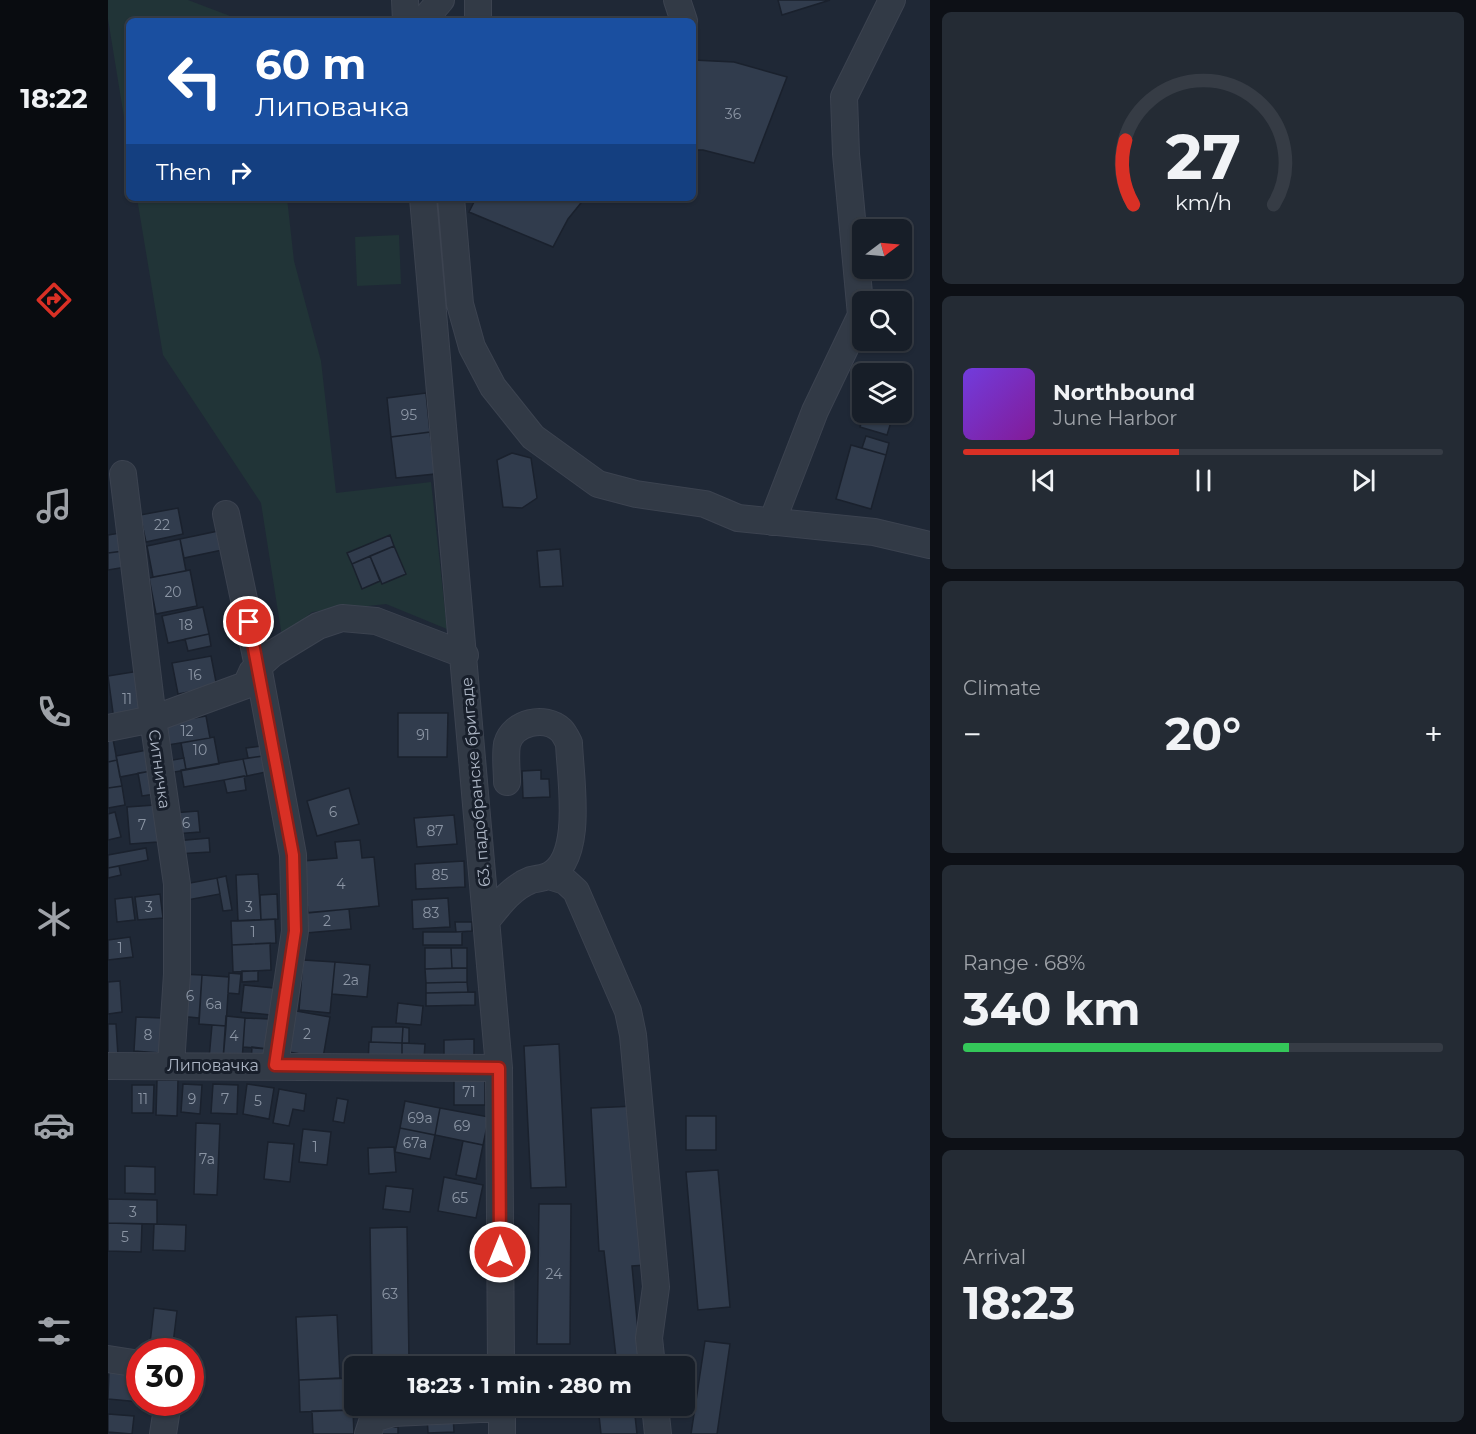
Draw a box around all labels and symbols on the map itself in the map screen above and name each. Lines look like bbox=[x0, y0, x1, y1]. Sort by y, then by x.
house number: 36 bbox=[725, 105, 742, 123]
north arrow bbox=[852, 219, 912, 279]
house number: 95 bbox=[401, 406, 417, 424]
house number: 22 bbox=[154, 516, 170, 534]
house number: 20 bbox=[164, 583, 182, 601]
pin bbox=[223, 596, 274, 647]
house number: 18 bbox=[179, 616, 193, 634]
house number: 16 bbox=[188, 666, 202, 684]
street label: 63. падобранске бригаде bbox=[457, 676, 494, 888]
house number: 11 bbox=[122, 690, 132, 708]
house number: 12 bbox=[180, 722, 194, 740]
house number: 91 bbox=[416, 726, 430, 744]
street label: Ситничка bbox=[145, 728, 174, 810]
house number: 10 bbox=[193, 741, 207, 759]
house number: 6 bbox=[329, 803, 338, 821]
house number: 6 bbox=[182, 814, 191, 832]
house number: 7 bbox=[138, 816, 146, 834]
house number: 87 bbox=[426, 822, 444, 840]
house number: 85 bbox=[432, 866, 449, 884]
house number: 4 bbox=[336, 875, 346, 893]
house number: 3 bbox=[145, 898, 153, 916]
house number: 3 bbox=[245, 898, 253, 916]
house number: 83 bbox=[423, 904, 440, 922]
house number: 2 bbox=[323, 912, 331, 930]
house number: 1 bbox=[250, 923, 256, 941]
house number: 1 bbox=[117, 939, 123, 957]
house number: 2a bbox=[343, 971, 359, 989]
house number: 6 bbox=[186, 987, 195, 1005]
house number: 6a bbox=[206, 995, 222, 1013]
house number: 2 bbox=[303, 1025, 311, 1043]
house number: 8 bbox=[144, 1026, 153, 1044]
house number: 4 bbox=[229, 1027, 239, 1045]
street label: Липовачка bbox=[167, 1056, 259, 1075]
house number: 71 bbox=[462, 1083, 476, 1101]
house number: 11 bbox=[138, 1090, 148, 1108]
house number: 9 bbox=[188, 1090, 196, 1108]
house number: 7 bbox=[221, 1090, 229, 1108]
house number: 5 bbox=[254, 1092, 262, 1110]
house number: 69a bbox=[407, 1109, 433, 1127]
house number: 69 bbox=[453, 1117, 471, 1135]
house number: 67a bbox=[403, 1134, 427, 1152]
house number: 1 bbox=[312, 1138, 318, 1156]
house number: 7a bbox=[199, 1150, 215, 1168]
house number: 65 bbox=[452, 1189, 468, 1207]
house number: 3 bbox=[129, 1203, 137, 1221]
position arrow bbox=[468, 1220, 532, 1284]
house number: 5 bbox=[121, 1228, 129, 1246]
house number: 24 bbox=[546, 1265, 563, 1283]
house number: 63 bbox=[382, 1285, 398, 1303]
speed limit sign: 30 bbox=[126, 1338, 204, 1416]

